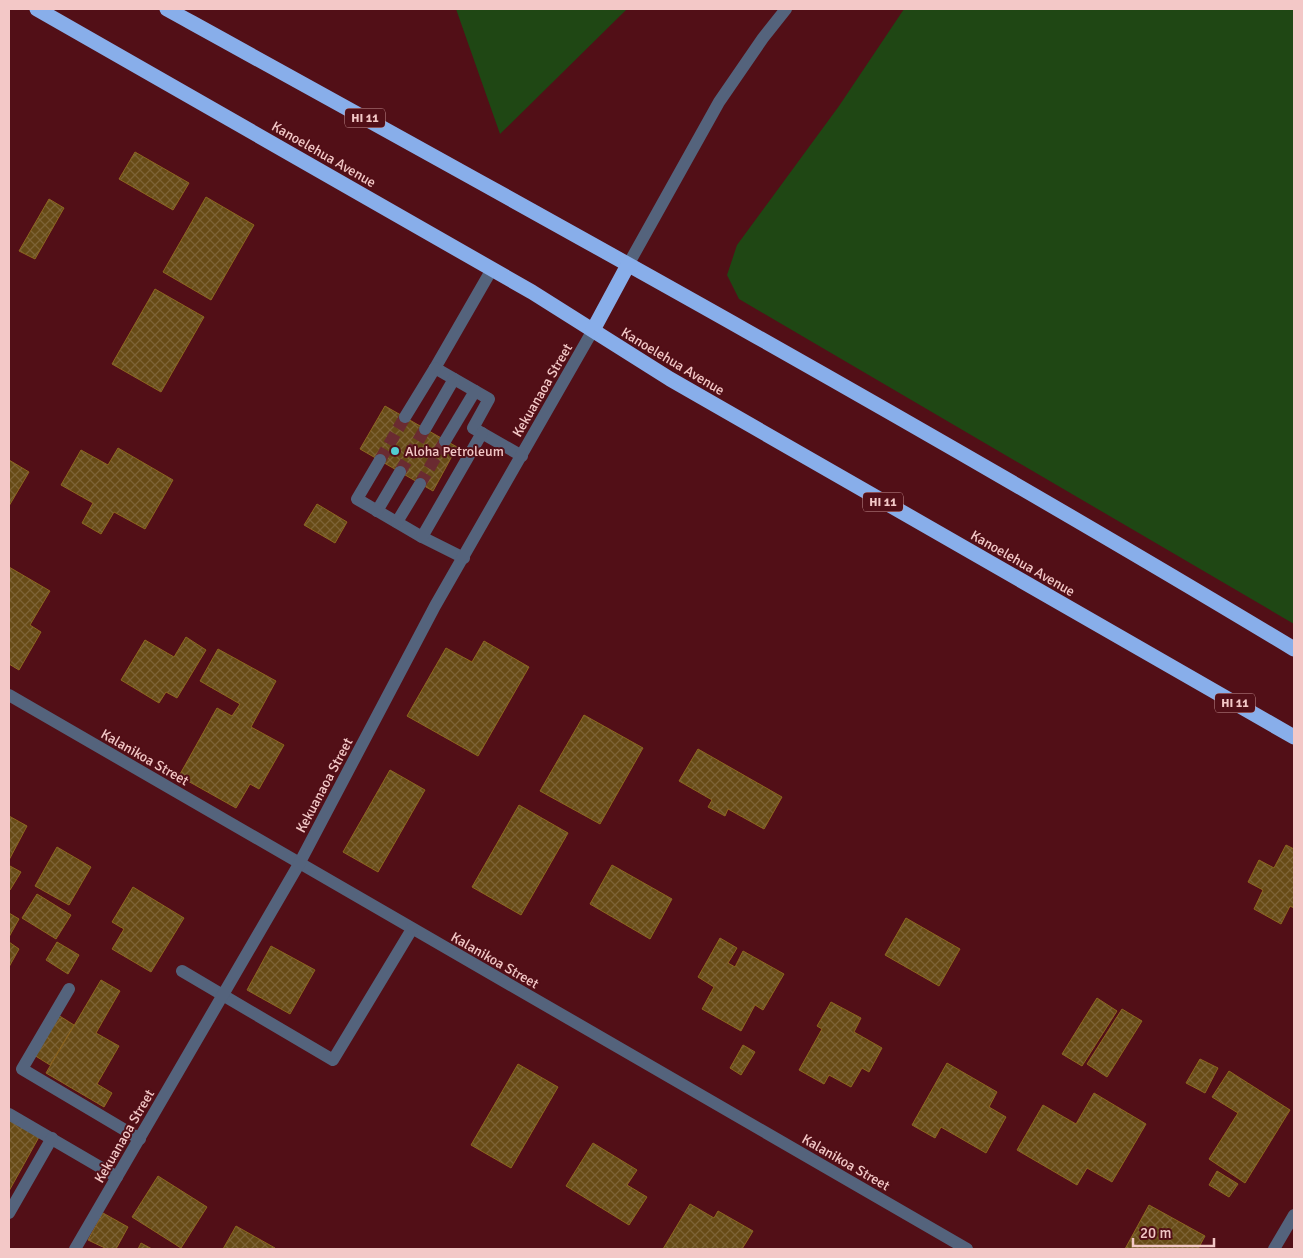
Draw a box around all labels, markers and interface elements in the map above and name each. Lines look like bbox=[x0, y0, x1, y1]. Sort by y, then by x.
road number: HI 11 bbox=[345, 109, 385, 128]
street label: Kanoelehua Avenue bbox=[269, 118, 379, 191]
street label: Kanoelehua Avenue bbox=[618, 324, 728, 399]
street label: Kekuanaoa Street bbox=[509, 340, 576, 440]
place label: Aloha Petroleum bbox=[405, 443, 504, 460]
marker: Aloha Petroleum bbox=[389, 445, 401, 457]
road number: HI 11 bbox=[863, 492, 903, 512]
street label: Kanoelehua Avenue bbox=[968, 527, 1078, 600]
road number: HI 11 bbox=[1215, 694, 1255, 712]
street label: Kalanikoa Street bbox=[98, 725, 192, 790]
street label: Kekuanaoa Street bbox=[292, 735, 357, 836]
street label: Kalanikoa Street bbox=[448, 928, 542, 993]
street label: Kekuanaoa Street bbox=[91, 1086, 158, 1186]
street label: Kalanikoa Street bbox=[799, 1130, 893, 1195]
scale bar bbox=[1133, 1216, 1214, 1248]
text: 20 m bbox=[1140, 1224, 1171, 1242]

